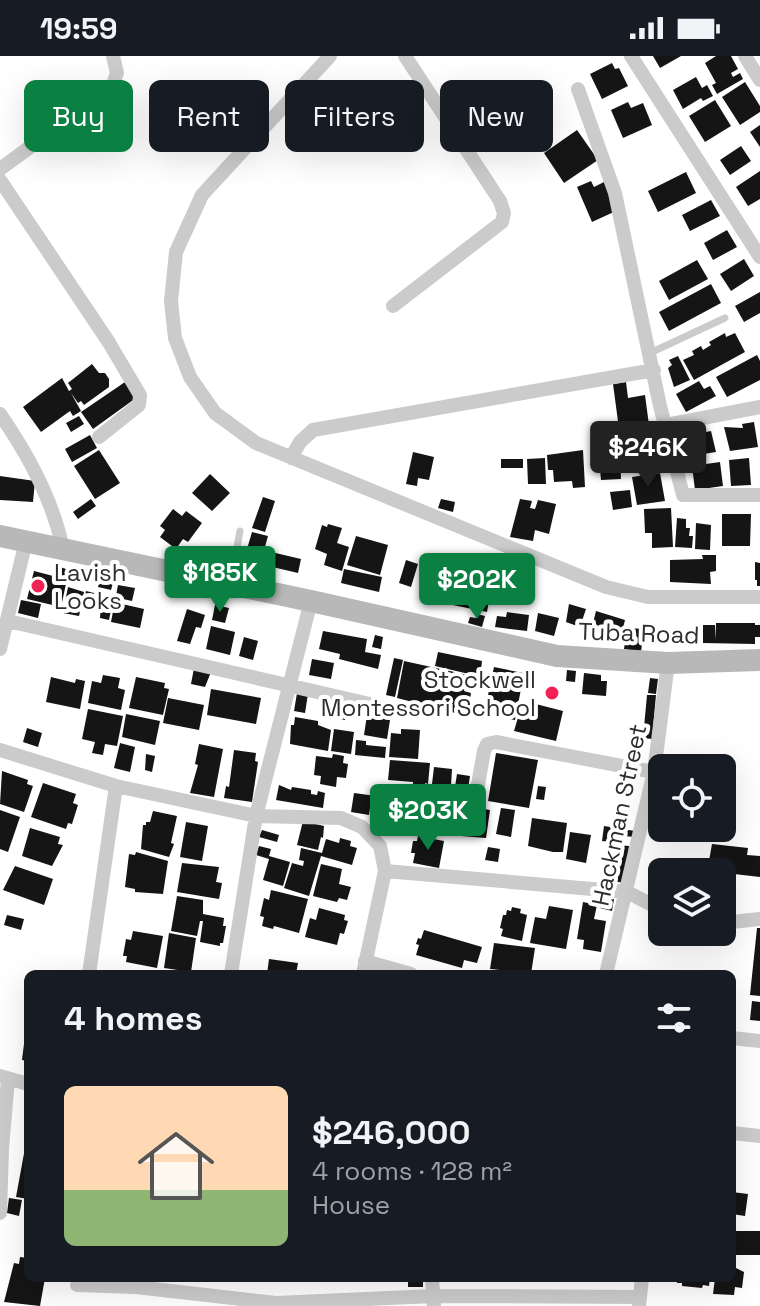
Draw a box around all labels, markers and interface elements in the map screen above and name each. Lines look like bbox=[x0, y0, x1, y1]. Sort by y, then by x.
text: 19:59 bbox=[40, 9, 118, 48]
chip: Buy bbox=[24, 80, 133, 152]
chip: Rent bbox=[149, 80, 269, 152]
chip: Filters bbox=[285, 80, 424, 152]
chip: New bbox=[440, 80, 553, 152]
pin: $246K bbox=[592, 421, 704, 489]
text: $246K bbox=[608, 430, 688, 464]
pin: $185K bbox=[164, 546, 276, 614]
pin: $202K bbox=[421, 553, 533, 621]
text: $185K bbox=[183, 555, 257, 589]
place label: Lavish Looks bbox=[54, 557, 126, 616]
text: $202K bbox=[437, 562, 517, 596]
marker: Lavish Looks bbox=[29, 577, 47, 595]
street label: Tuba Road bbox=[578, 615, 700, 651]
place label: Stockwell Montessori School bbox=[321, 664, 536, 723]
marker: Stockwell Montessori School bbox=[543, 684, 561, 702]
street label: Hackman Street bbox=[585, 721, 653, 909]
map controls bbox=[648, 754, 736, 946]
button: locate bbox=[648, 754, 736, 842]
pin: $203K bbox=[372, 784, 484, 852]
text: $203K bbox=[388, 793, 468, 827]
button: layers bbox=[648, 858, 736, 946]
icon: filters bbox=[652, 996, 696, 1040]
text: 4 homes bbox=[64, 997, 202, 1040]
text: $246,000 bbox=[312, 1111, 471, 1154]
icon: home bbox=[128, 1118, 224, 1214]
text: 4 rooms · 128 m² bbox=[312, 1154, 512, 1188]
text: House bbox=[312, 1188, 390, 1222]

